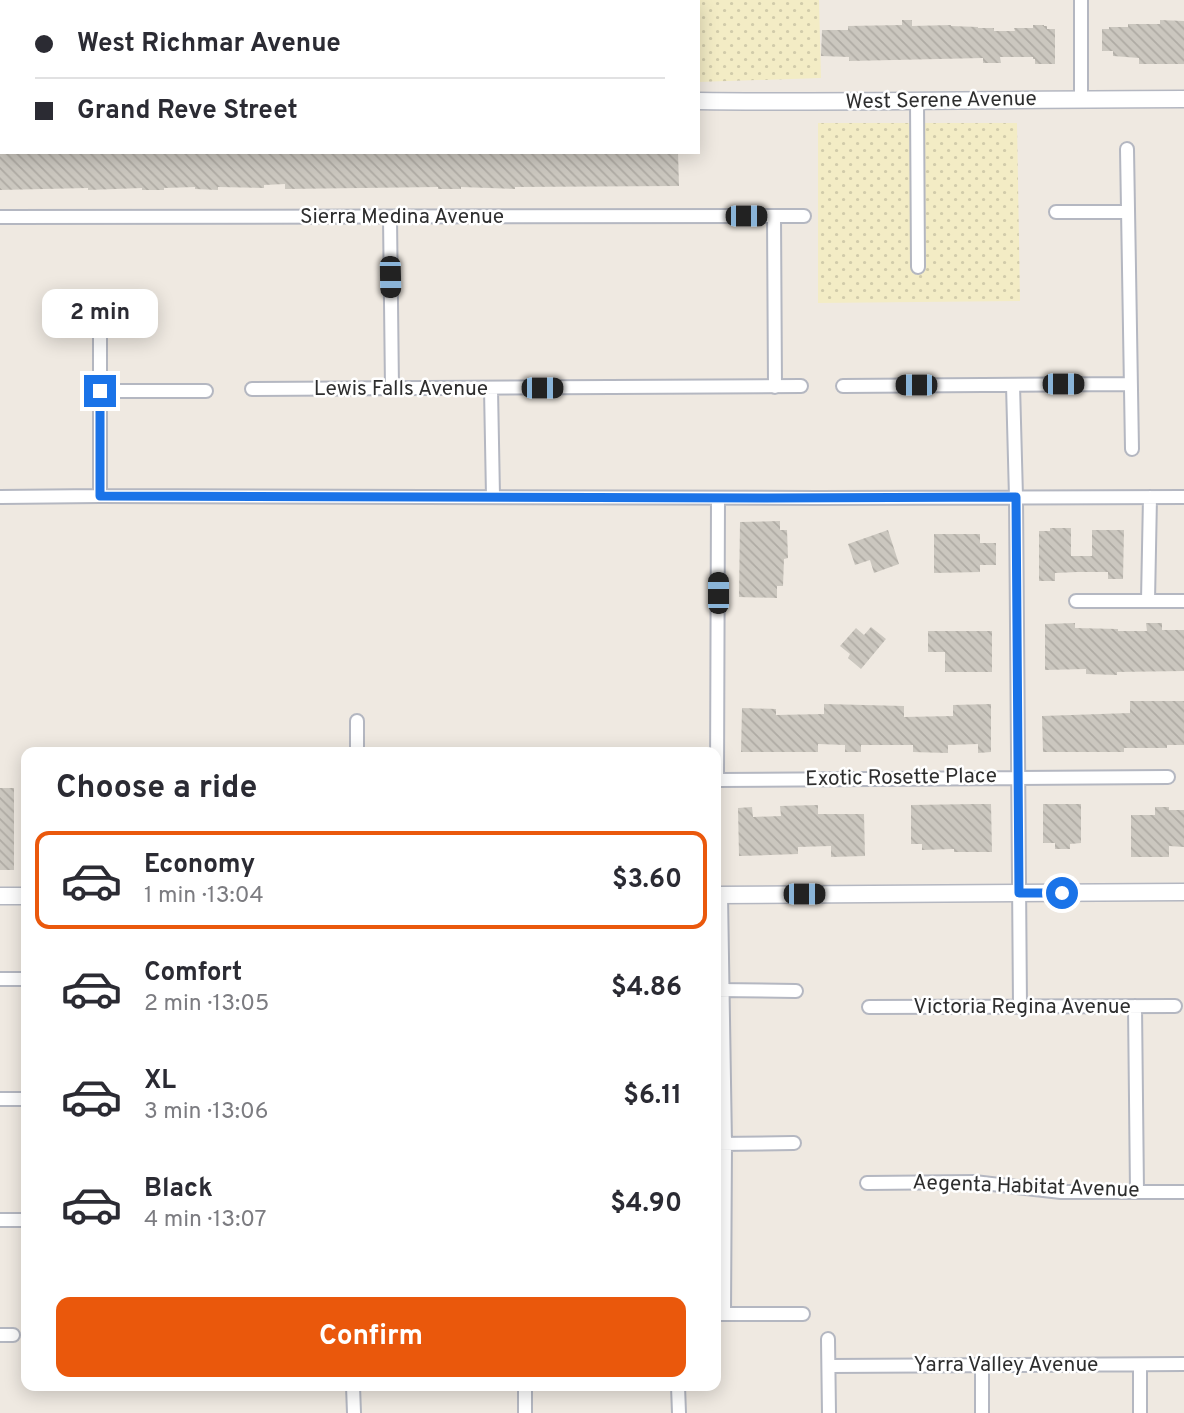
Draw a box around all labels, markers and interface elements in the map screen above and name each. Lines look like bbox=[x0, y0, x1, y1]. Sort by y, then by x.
text: West Richmar Avenue bbox=[77, 28, 341, 61]
street label: West Serene Avenue bbox=[845, 86, 1037, 116]
text: Grand Reve Street bbox=[77, 95, 298, 128]
street label: Sierra Medina Avenue bbox=[300, 204, 504, 231]
car bbox=[726, 206, 768, 227]
car bbox=[380, 256, 401, 298]
callout: 2 min bbox=[42, 290, 158, 338]
text: 2 min bbox=[70, 299, 130, 328]
car bbox=[1043, 374, 1085, 395]
route end bbox=[84, 375, 116, 407]
car bbox=[896, 375, 938, 396]
street label: Lewis Falls Avenue bbox=[314, 376, 488, 403]
car bbox=[522, 378, 564, 399]
car bbox=[708, 572, 729, 614]
street label: Exotic Rosette Place bbox=[805, 763, 997, 793]
text: Choose a ride bbox=[56, 769, 257, 809]
icon: car bbox=[60, 849, 123, 912]
text: Economy bbox=[144, 849, 255, 882]
text: $3.60 bbox=[612, 864, 682, 897]
route start bbox=[1046, 877, 1078, 909]
text: 1 min · 13:04 bbox=[144, 882, 264, 911]
car bbox=[784, 884, 826, 905]
icon: car bbox=[60, 957, 123, 1020]
text: Comfort bbox=[144, 957, 242, 990]
text: $4.86 bbox=[611, 972, 682, 1005]
text: 2 min · 13:05 bbox=[144, 990, 269, 1019]
street label: Victoria Regina Avenue bbox=[913, 994, 1131, 1021]
icon: car bbox=[60, 1065, 123, 1128]
text: XL bbox=[144, 1065, 176, 1098]
text: $6.11 bbox=[623, 1080, 682, 1113]
text: 3 min · 13:06 bbox=[144, 1098, 268, 1127]
street label: Aegenta Habitat Avenue bbox=[912, 1170, 1140, 1204]
icon: car bbox=[60, 1173, 123, 1236]
text: Black bbox=[144, 1173, 213, 1206]
text: $4.90 bbox=[610, 1188, 682, 1221]
text: 4 min · 13:07 bbox=[144, 1206, 266, 1235]
button: Confirm bbox=[56, 1297, 686, 1377]
street label: Yarra Valley Avenue bbox=[914, 1352, 1098, 1379]

